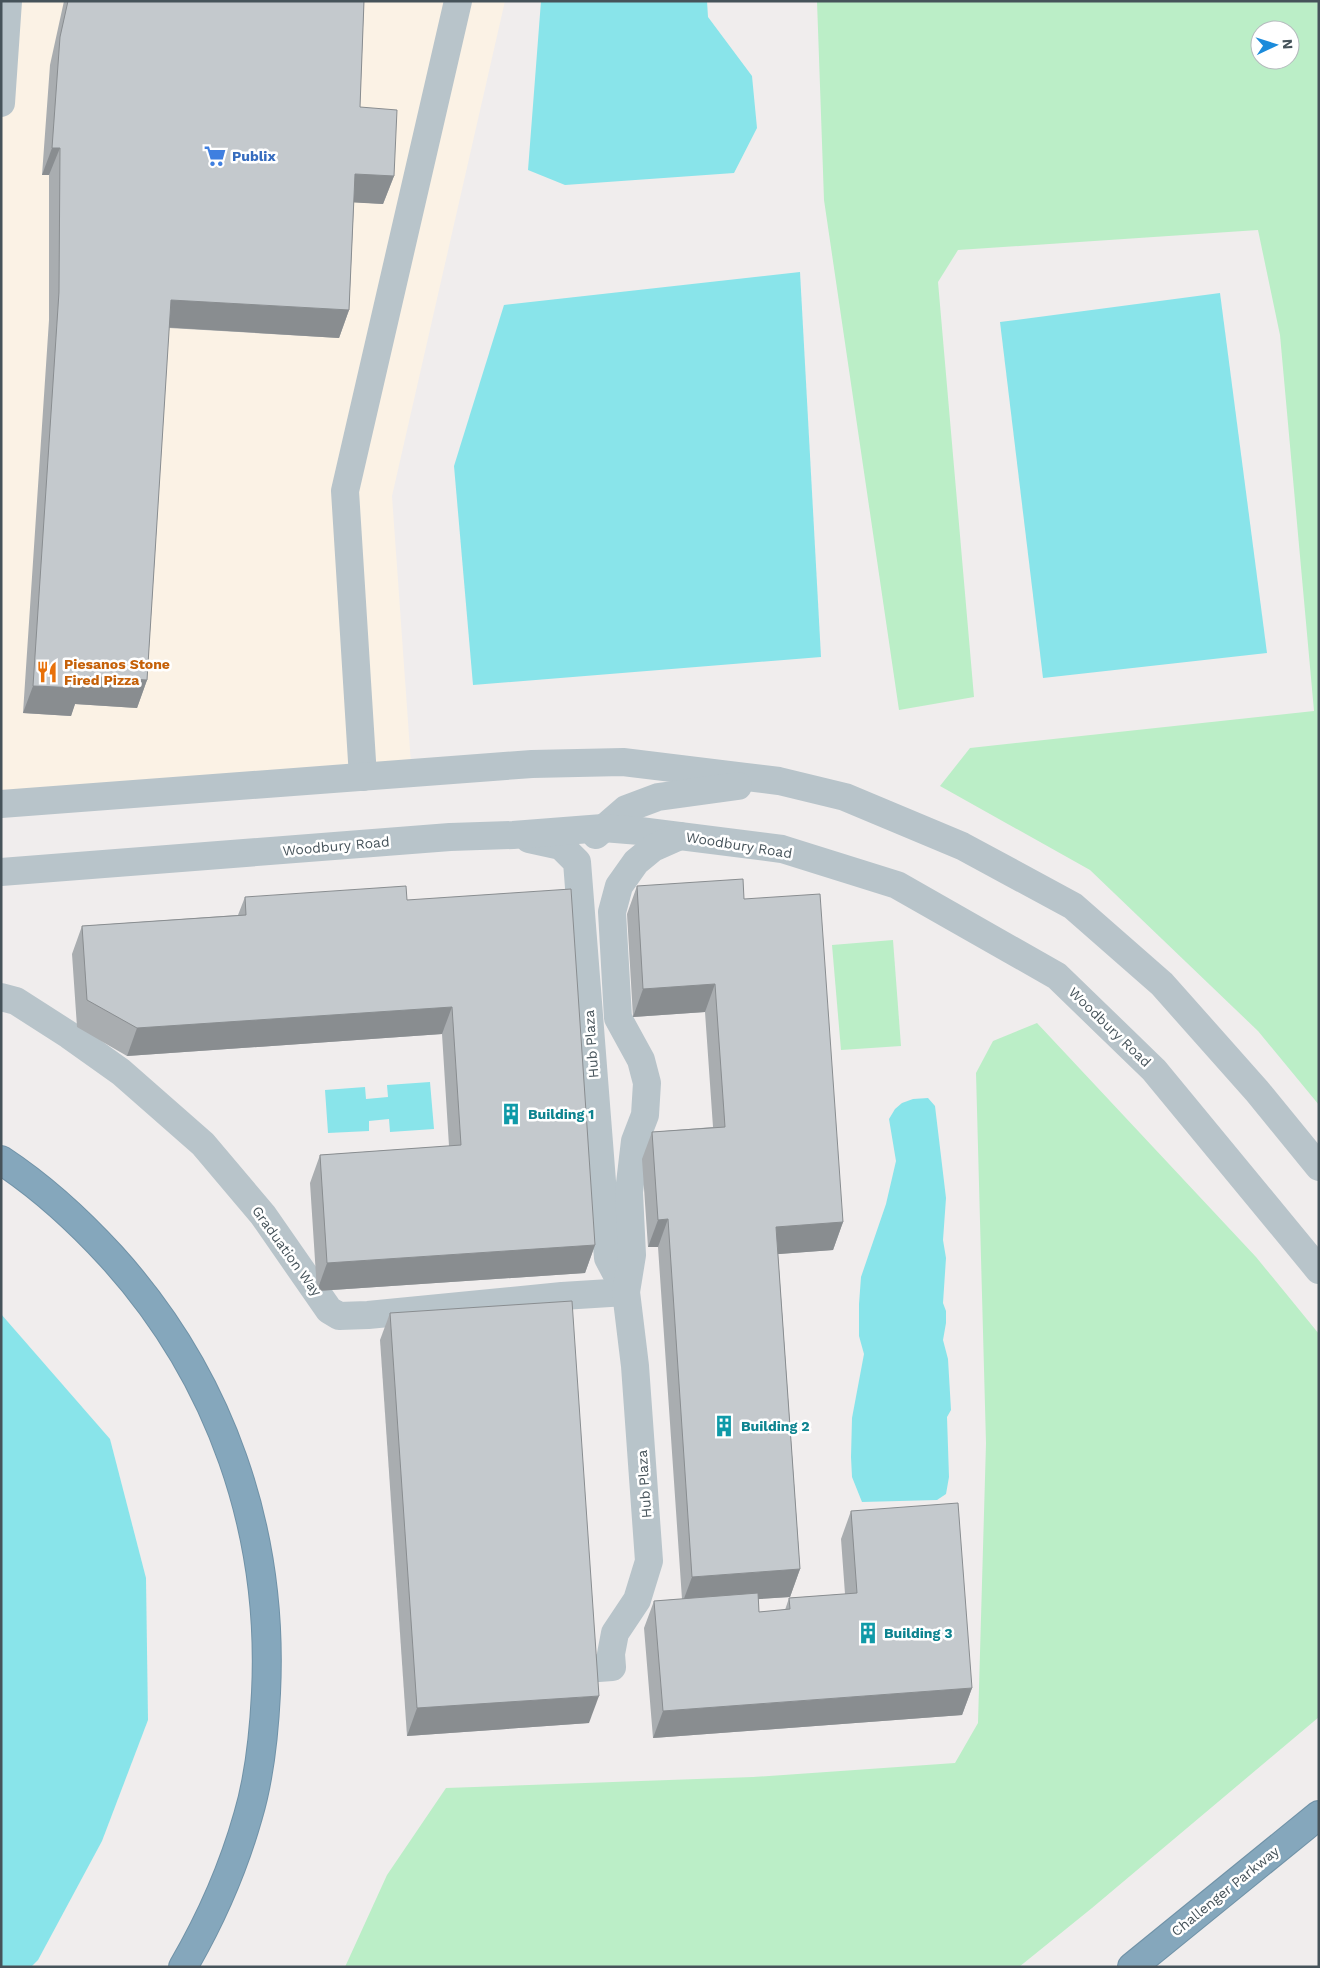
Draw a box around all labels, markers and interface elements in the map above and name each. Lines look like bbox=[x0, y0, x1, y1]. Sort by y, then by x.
north arrow bbox=[1250, 20, 1300, 70]
text: N bbox=[1280, 38, 1296, 50]
supermarket icon: Publix bbox=[202, 143, 228, 169]
place label: Publix bbox=[232, 148, 276, 164]
place label: Piesanos Stone Fired Pizza bbox=[64, 656, 170, 688]
restaurant icon: Piesanos Stone Fired Pizza bbox=[34, 659, 60, 685]
street label: Woodbury Road bbox=[685, 829, 793, 861]
street label: Woodbury Road bbox=[282, 833, 390, 859]
street label: Woodbury Road bbox=[1066, 984, 1154, 1070]
street label: Hub Plaza bbox=[581, 1009, 601, 1079]
building icon: Building 1 bbox=[498, 1101, 524, 1127]
place label: Building 1 bbox=[528, 1106, 594, 1122]
street label: Graduation Way bbox=[249, 1203, 325, 1300]
building icon: Building 2 bbox=[711, 1413, 737, 1439]
place label: Building 2 bbox=[741, 1418, 810, 1434]
street label: Hub Plaza bbox=[634, 1449, 654, 1519]
building icon: Building 3 bbox=[855, 1620, 881, 1646]
place label: Building 3 bbox=[884, 1625, 953, 1641]
street label: Challenger Parkway bbox=[1168, 1842, 1283, 1939]

